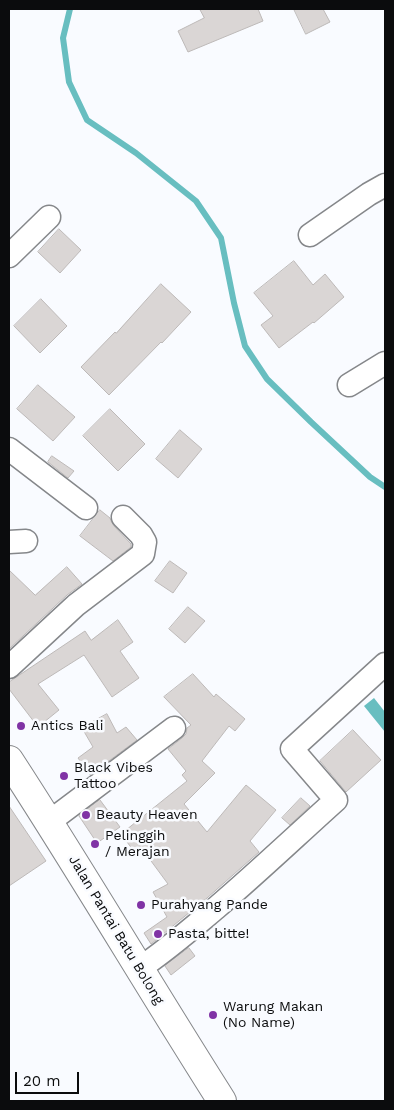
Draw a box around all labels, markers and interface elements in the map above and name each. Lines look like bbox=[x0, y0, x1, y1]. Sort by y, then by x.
place label: Antics Bali bbox=[31, 718, 103, 734]
marker: Antics Bali bbox=[15, 720, 27, 732]
place label: Black Vibes Tattoo bbox=[74, 760, 153, 792]
marker: Black Vibes Tattoo bbox=[58, 770, 70, 782]
place label: Beauty Heaven bbox=[96, 807, 198, 823]
marker: Beauty Heaven bbox=[80, 809, 92, 821]
place label: Pelinggih / Merajan bbox=[105, 828, 170, 860]
marker: Pelinggih / Merajan bbox=[89, 838, 101, 850]
street label: Jalan Pantai Batu Bolong bbox=[65, 852, 167, 1008]
place label: Purahyang Pande bbox=[151, 897, 268, 913]
marker: Purahyang Pande bbox=[135, 899, 147, 911]
place label: Pasta, bitte! bbox=[168, 926, 249, 942]
marker: Pasta, bitte! bbox=[152, 928, 164, 940]
place label: Warung Makan (No Name) bbox=[223, 999, 323, 1032]
marker: Warung Makan (No Name) bbox=[207, 1009, 219, 1021]
scale bar bbox=[18, 1062, 81, 1094]
text: 20 m bbox=[23, 1072, 61, 1090]

